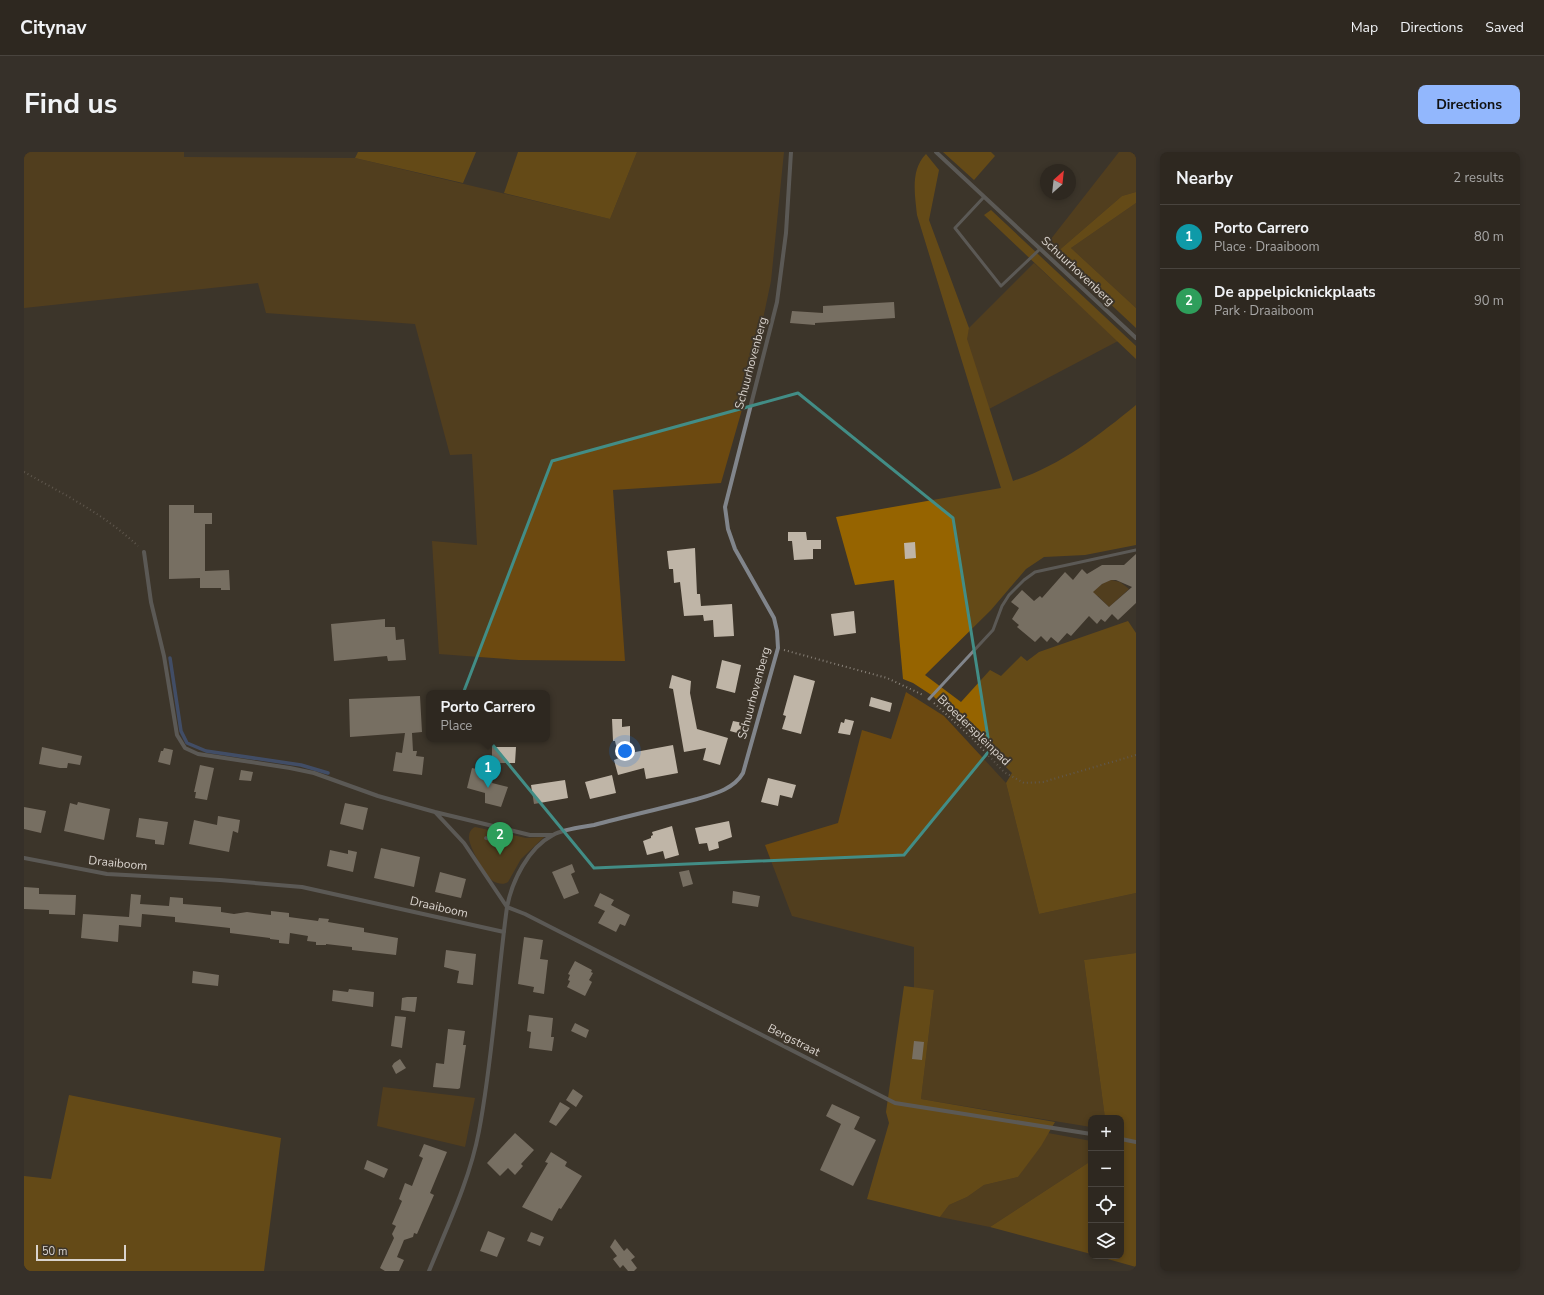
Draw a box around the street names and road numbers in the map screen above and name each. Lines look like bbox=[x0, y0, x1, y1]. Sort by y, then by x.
street label: Schuurhovenberg bbox=[1038, 233, 1118, 309]
street label: Schuurhovenberg bbox=[731, 315, 771, 411]
street label: Schuurhovenberg bbox=[734, 645, 774, 741]
street label: Broederspleinpad bbox=[934, 691, 1014, 769]
street label: Draaiboom bbox=[88, 852, 148, 874]
street label: Draaiboom bbox=[408, 893, 470, 921]
street label: Bergstraat bbox=[765, 1020, 824, 1060]

